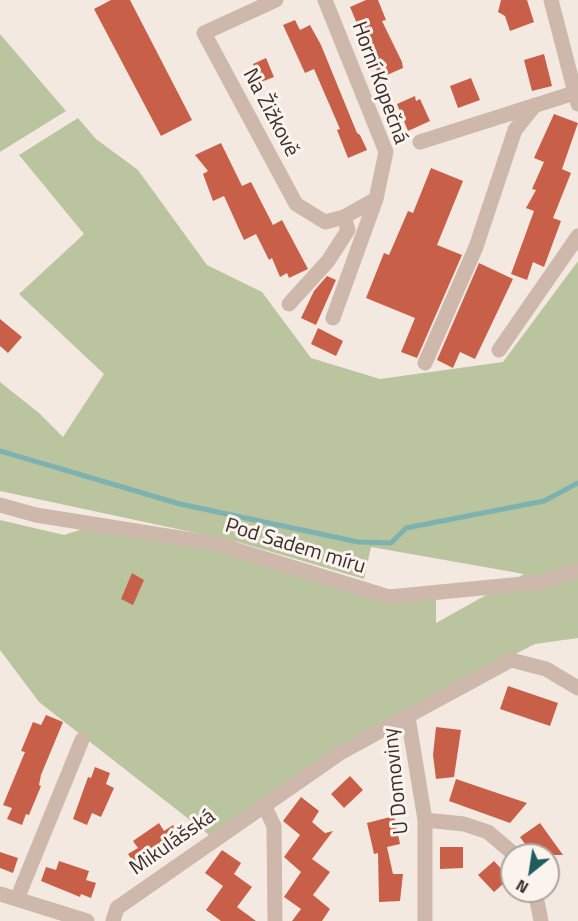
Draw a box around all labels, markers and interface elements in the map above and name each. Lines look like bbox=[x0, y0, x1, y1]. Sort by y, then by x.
street label: Horní Kopečná bbox=[345, 18, 413, 148]
street label: Na Žižkově bbox=[236, 65, 304, 161]
street label: Pod Sadem míru bbox=[222, 514, 368, 580]
street label: U Domoviny bbox=[379, 726, 415, 836]
street label: Mikulášská bbox=[125, 804, 221, 882]
north arrow bbox=[500, 843, 560, 903]
text: N bbox=[511, 874, 533, 900]

